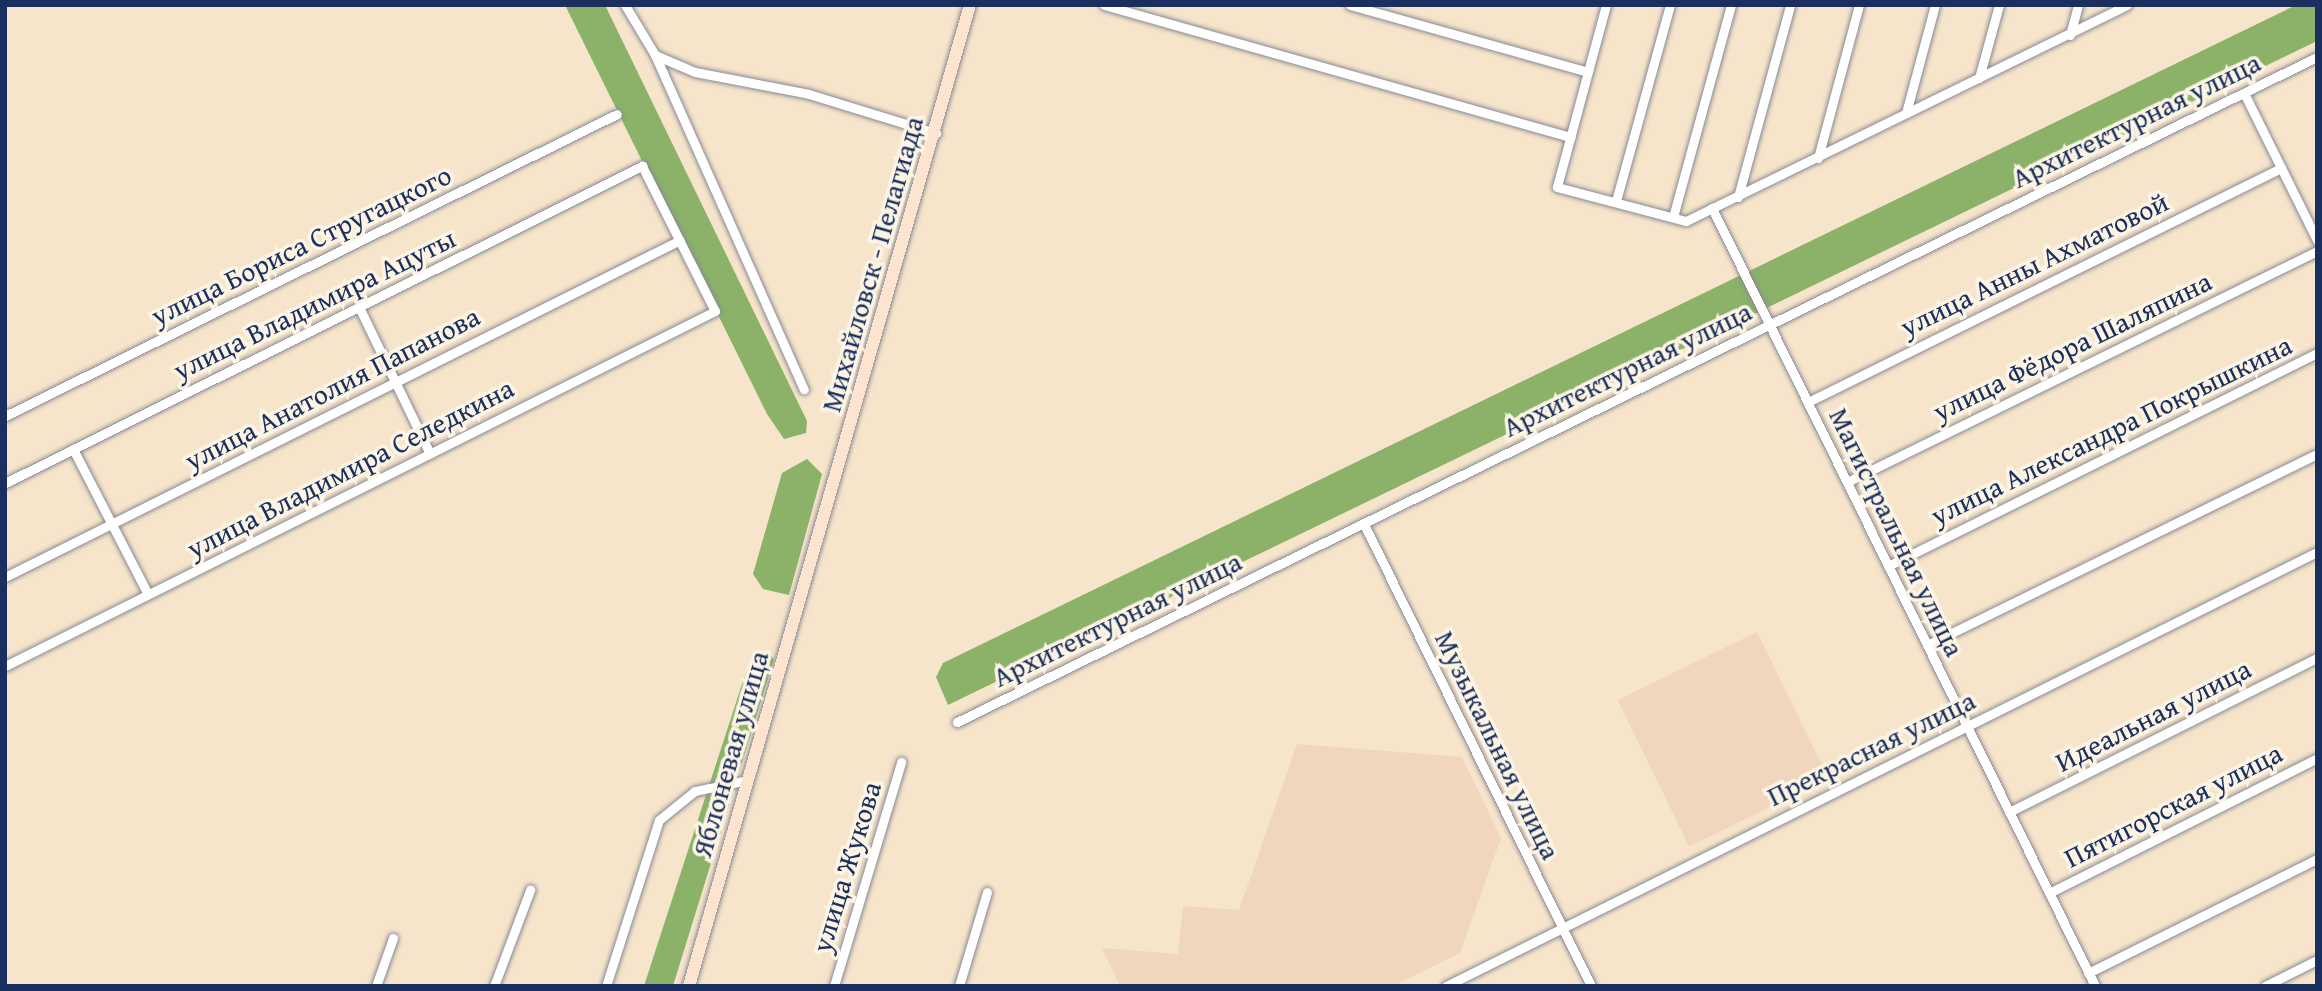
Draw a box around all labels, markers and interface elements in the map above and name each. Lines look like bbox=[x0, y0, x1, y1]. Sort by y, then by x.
street label: Архитектурная улица bbox=[2006, 45, 2266, 195]
street label: Михайловск - Пелагиада bbox=[814, 113, 930, 415]
street label: улица Бориса Стругацкого bbox=[145, 158, 457, 332]
street label: улица Анны Ахматовой bbox=[1895, 184, 2173, 344]
street label: улица Владимира Ацуты bbox=[167, 221, 461, 387]
street label: улица Фёдора Шаляпина bbox=[1927, 264, 2217, 428]
street label: Архитектурная улица bbox=[1497, 294, 1757, 444]
street label: улица Анатолия Папанова bbox=[179, 299, 485, 477]
street label: улица Александра Покрышкина bbox=[1925, 328, 2297, 532]
street label: улица Владимира Селедкина bbox=[181, 371, 519, 565]
street label: Магистральная улица bbox=[1822, 402, 1972, 662]
street label: Архитектурная улица bbox=[987, 544, 1247, 694]
street label: Музыкальная улица bbox=[1428, 625, 1568, 865]
street label: Яблоневая улица bbox=[685, 647, 775, 861]
street label: Идеальная улица bbox=[2050, 651, 2256, 779]
street label: Прекрасная улица bbox=[1761, 683, 1981, 813]
street label: Пятигорская улица bbox=[2058, 736, 2288, 874]
street label: улица Жукова bbox=[804, 778, 888, 956]

